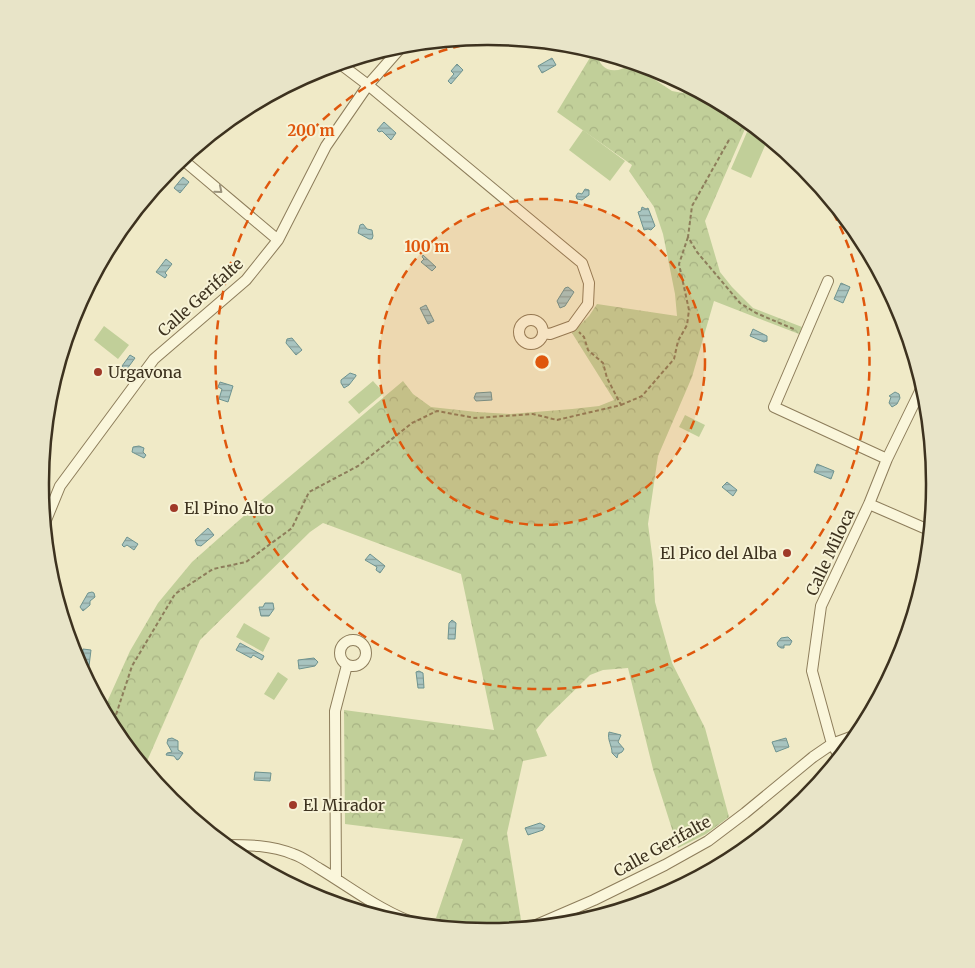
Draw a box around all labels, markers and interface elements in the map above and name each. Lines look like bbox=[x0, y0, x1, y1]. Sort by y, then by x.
text: 200 m bbox=[287, 121, 335, 140]
one-way arrow bbox=[213, 184, 222, 193]
text: 100 m bbox=[405, 237, 449, 256]
street label: Calle Gerifalte bbox=[153, 253, 247, 341]
centre of rings bbox=[533, 353, 551, 371]
place label: Urgavona bbox=[108, 362, 182, 382]
marker: Urgavona bbox=[92, 366, 104, 378]
place label: El Pino Alto bbox=[184, 498, 274, 518]
marker: El Pino Alto bbox=[168, 502, 180, 514]
street label: Calle Miloca bbox=[801, 505, 859, 599]
place label: El Pico del Alba bbox=[660, 543, 777, 563]
marker: El Pico del Alba bbox=[781, 547, 793, 559]
place label: El Mirador bbox=[303, 795, 385, 815]
marker: El Mirador bbox=[287, 799, 299, 811]
street label: Calle Gerifalte bbox=[610, 811, 714, 881]

